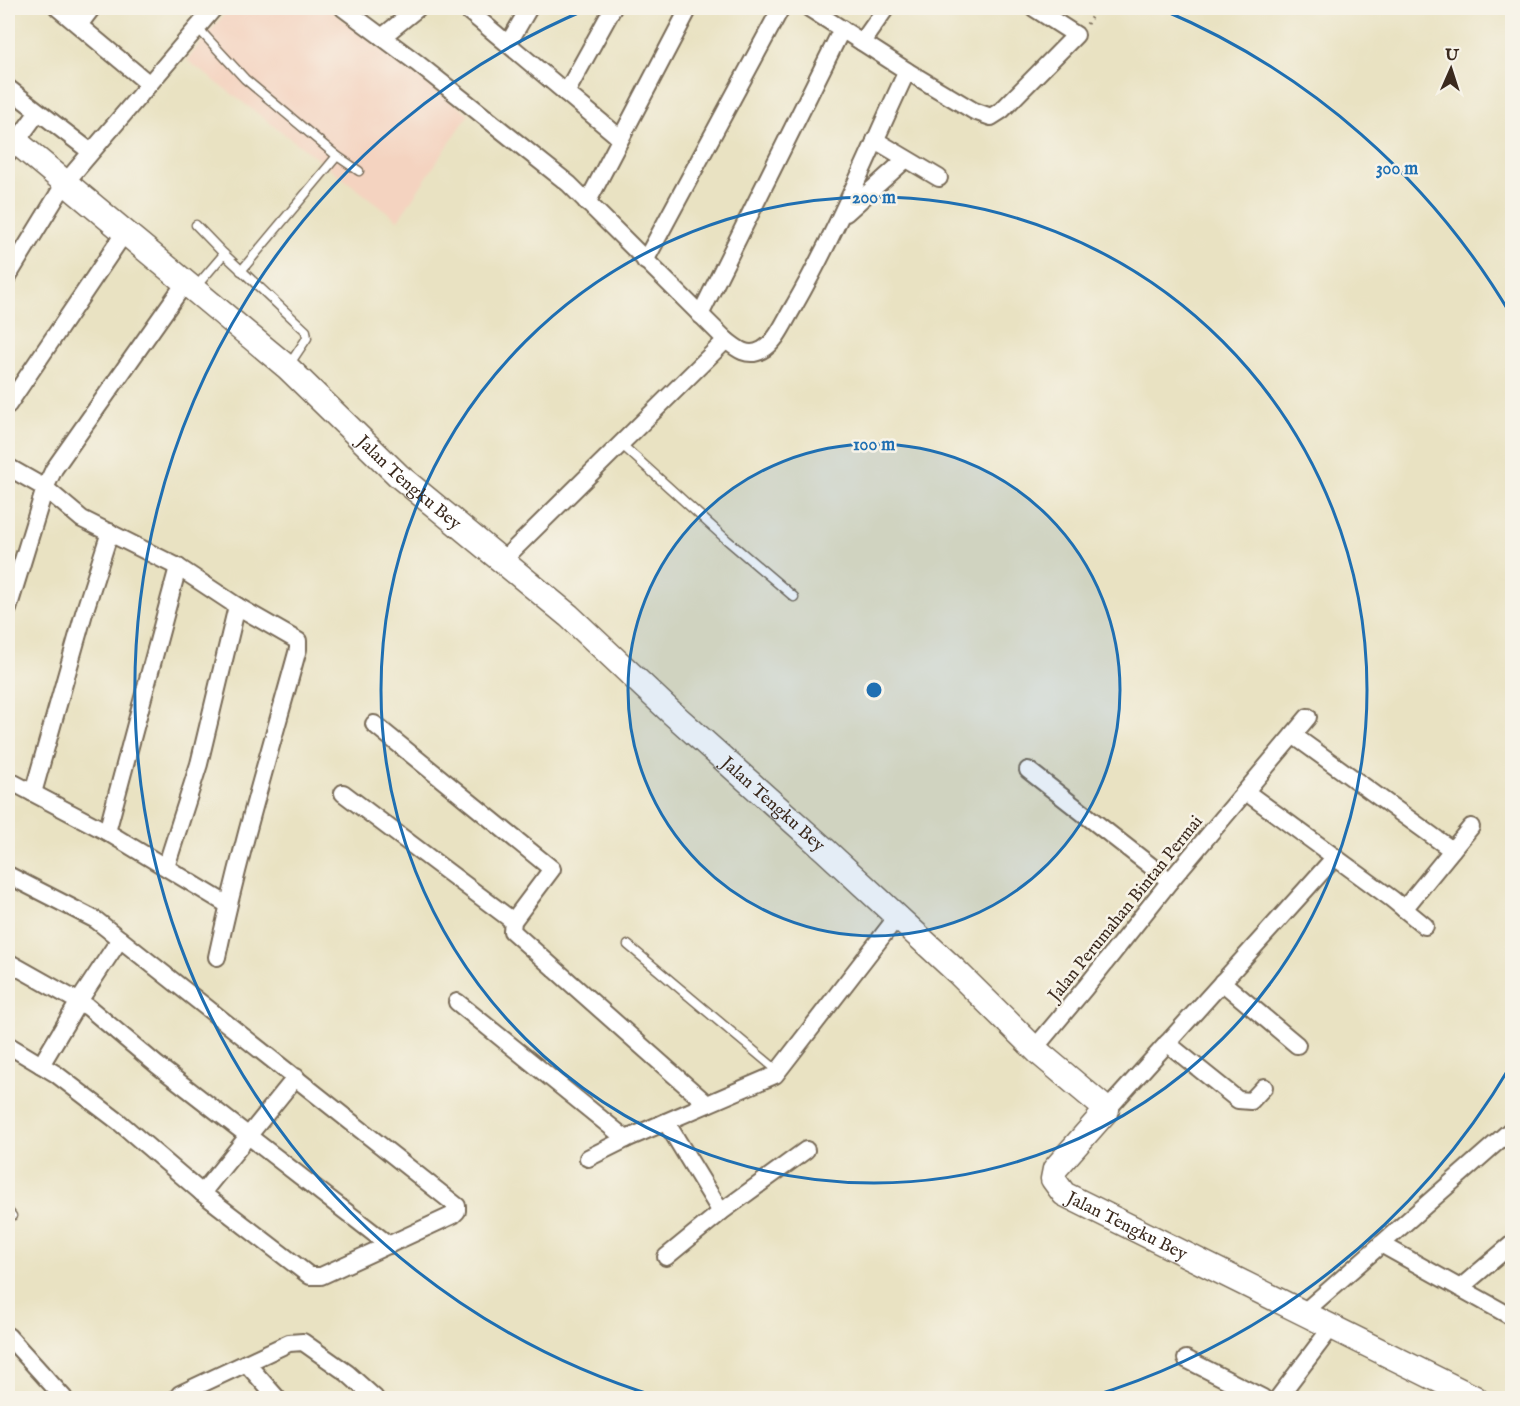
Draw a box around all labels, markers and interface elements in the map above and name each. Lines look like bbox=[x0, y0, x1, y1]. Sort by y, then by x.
north arrow bbox=[1421, 39, 1481, 99]
text: U bbox=[1443, 46, 1459, 66]
text: 300 m bbox=[1376, 158, 1418, 181]
text: 200 m bbox=[852, 187, 896, 210]
street label: Jalan Tengku Bey bbox=[350, 430, 466, 536]
text: 100 m bbox=[853, 434, 895, 457]
centre of rings bbox=[864, 680, 884, 700]
street label: Jalan Tengku Bey bbox=[714, 751, 829, 858]
street label: Jalan Perumahan Bintan Permai bbox=[1043, 811, 1209, 1008]
street label: Jalan Tengku Bey bbox=[1061, 1186, 1191, 1266]

